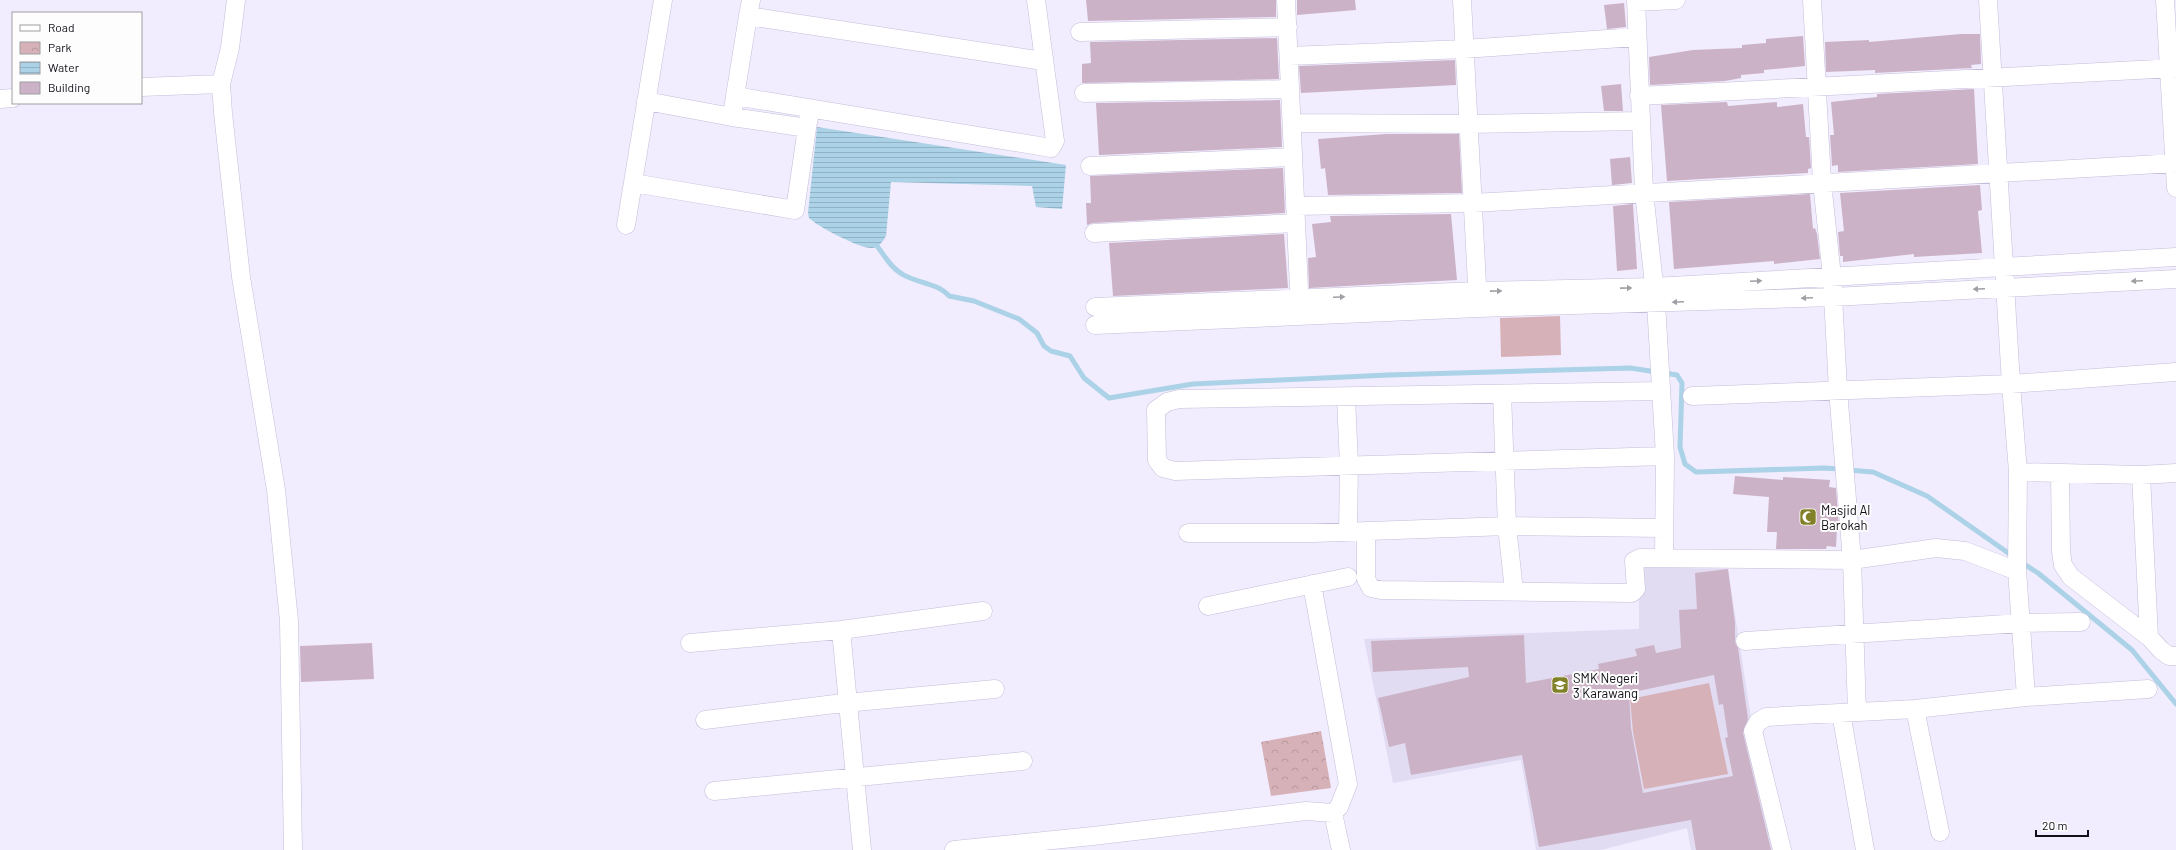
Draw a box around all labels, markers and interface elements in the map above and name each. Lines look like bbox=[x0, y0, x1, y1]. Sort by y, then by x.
legend bbox=[12, 12, 142, 104]
text: Road bbox=[48, 20, 75, 34]
text: Park bbox=[48, 40, 72, 54]
text: Water bbox=[48, 60, 80, 74]
text: Building bbox=[48, 80, 90, 94]
one-way arrow bbox=[1750, 278, 1762, 285]
one-way arrow bbox=[2130, 278, 2143, 284]
one-way arrow bbox=[1620, 285, 1633, 291]
one-way arrow bbox=[1972, 286, 1985, 292]
one-way arrow bbox=[1490, 288, 1503, 294]
one-way arrow bbox=[1333, 294, 1346, 300]
one-way arrow bbox=[1800, 295, 1813, 301]
one-way arrow bbox=[1671, 299, 1684, 305]
place label: Masjid Al Barokah bbox=[1821, 502, 1870, 533]
mosque icon: Masjid Al Barokah bbox=[1798, 507, 1818, 527]
place label: SMK Negeri 3 Karawang bbox=[1573, 670, 1638, 701]
school or university icon: SMK Negeri 3 Karawang bbox=[1550, 675, 1570, 695]
scale bar bbox=[2036, 812, 2088, 838]
text: 20 m bbox=[2042, 818, 2068, 832]

